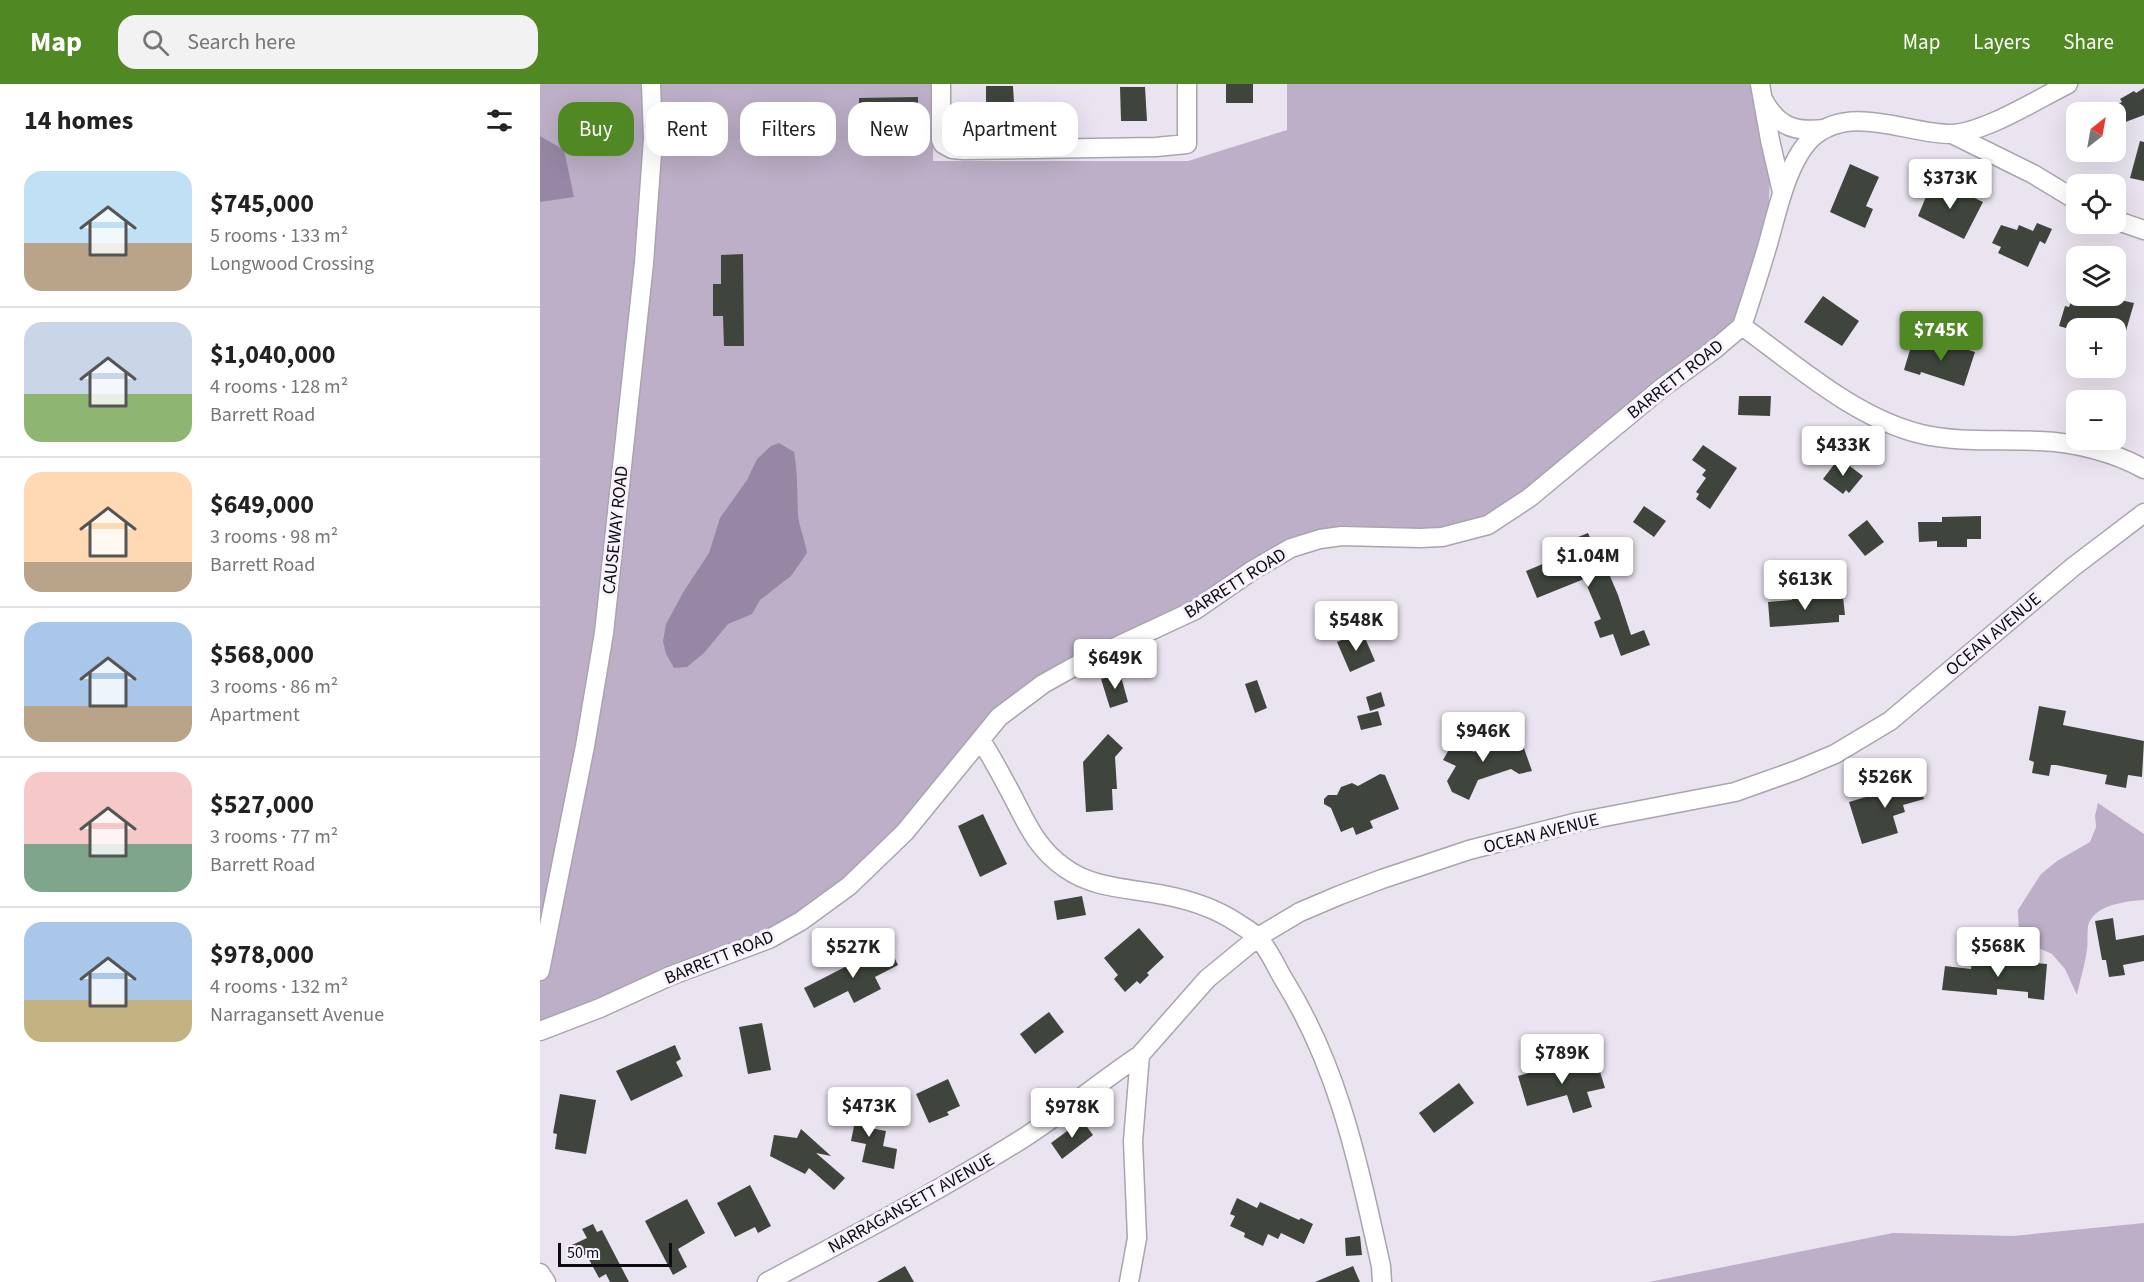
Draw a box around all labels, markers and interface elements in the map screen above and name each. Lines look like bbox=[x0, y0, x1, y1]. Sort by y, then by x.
search box bbox=[118, 15, 538, 69]
text: Map bbox=[30, 22, 82, 62]
icon: search bbox=[139, 26, 172, 59]
text: Search here bbox=[187, 26, 296, 58]
text: Map bbox=[1903, 27, 1940, 57]
text: Layers bbox=[1973, 27, 2030, 57]
text: Share bbox=[2063, 27, 2114, 57]
text: 14 homes bbox=[24, 102, 133, 139]
chip: Buy bbox=[558, 102, 634, 156]
chip: Rent bbox=[646, 102, 728, 156]
chip: Filters bbox=[740, 102, 836, 156]
chip: New bbox=[848, 102, 930, 156]
chip: Apartment bbox=[942, 102, 1078, 156]
north arrow bbox=[2066, 102, 2126, 162]
map controls bbox=[2066, 102, 2126, 450]
icon: filters bbox=[483, 104, 516, 137]
pin: $373K bbox=[1908, 159, 1992, 210]
text: $373K bbox=[1923, 164, 1977, 192]
button: locate bbox=[2066, 174, 2126, 234]
text: $745,000 bbox=[210, 185, 314, 222]
icon: home bbox=[72, 195, 144, 267]
text: 5 rooms · 133 m² bbox=[210, 222, 348, 250]
button: layers bbox=[2066, 246, 2126, 306]
text: Longwood Crossing bbox=[210, 250, 374, 278]
pin: $745K bbox=[1899, 311, 1983, 362]
text: $745K bbox=[1914, 316, 1968, 344]
button: + bbox=[2066, 318, 2126, 378]
street label: BARRETT ROAD bbox=[1622, 334, 1729, 425]
text: $1,040,000 bbox=[210, 336, 335, 373]
icon: home bbox=[72, 346, 144, 418]
text: 4 rooms · 128 m² bbox=[210, 373, 348, 401]
button: − bbox=[2066, 390, 2126, 450]
text: Barrett Road bbox=[210, 401, 315, 429]
pin: $433K bbox=[1801, 426, 1885, 477]
text: $433K bbox=[1816, 431, 1870, 459]
street label: CAUSEWAY ROAD bbox=[596, 465, 635, 596]
text: $649,000 bbox=[210, 486, 314, 523]
icon: home bbox=[72, 496, 144, 568]
text: 3 rooms · 98 m² bbox=[210, 523, 338, 551]
pin: $1.04M bbox=[1539, 537, 1637, 588]
street label: BARRETT ROAD bbox=[1179, 542, 1291, 625]
text: $1.04M bbox=[1556, 542, 1620, 570]
text: Barrett Road bbox=[210, 551, 315, 579]
pin: $613K bbox=[1763, 560, 1847, 611]
text: $613K bbox=[1778, 565, 1832, 593]
street label: OCEAN AVENUE bbox=[1940, 587, 2046, 682]
pin: $548K bbox=[1314, 601, 1398, 652]
text: $548K bbox=[1329, 606, 1383, 634]
text: $568,000 bbox=[210, 636, 314, 673]
pin: $649K bbox=[1073, 639, 1157, 690]
text: $649K bbox=[1088, 644, 1142, 672]
icon: home bbox=[72, 646, 144, 718]
text: 3 rooms · 86 m² bbox=[210, 673, 338, 701]
text: Apartment bbox=[210, 701, 300, 729]
pin: $946K bbox=[1441, 712, 1525, 763]
text: $946K bbox=[1456, 717, 1510, 745]
pin: $526K bbox=[1843, 758, 1927, 809]
text: $526K bbox=[1858, 763, 1912, 791]
text: $527,000 bbox=[210, 786, 314, 823]
icon: home bbox=[72, 796, 144, 868]
street label: OCEAN AVENUE bbox=[1481, 807, 1601, 860]
text: 3 rooms · 77 m² bbox=[210, 823, 338, 851]
text: Barrett Road bbox=[210, 851, 315, 879]
street label: BARRETT ROAD bbox=[661, 924, 778, 991]
pin: $568K bbox=[1956, 927, 2040, 978]
pin: $527K bbox=[811, 928, 895, 979]
text: $568K bbox=[1971, 932, 2025, 960]
text: $527K bbox=[826, 933, 880, 961]
text: $978,000 bbox=[210, 936, 314, 973]
icon: home bbox=[72, 946, 144, 1018]
text: 4 rooms · 132 m² bbox=[210, 973, 348, 1001]
text: Narragansett Avenue bbox=[210, 1001, 384, 1029]
pin: $789K bbox=[1520, 1034, 1604, 1085]
text: $789K bbox=[1535, 1039, 1589, 1067]
pin: $473K bbox=[827, 1087, 911, 1138]
pin: $978K bbox=[1030, 1088, 1114, 1139]
text: $473K bbox=[842, 1092, 896, 1120]
text: $978K bbox=[1045, 1093, 1099, 1121]
street label: NARRAGANSETT AVENUE bbox=[823, 1147, 999, 1260]
scale bar bbox=[558, 1240, 672, 1268]
text: 50 m bbox=[567, 1242, 599, 1264]

